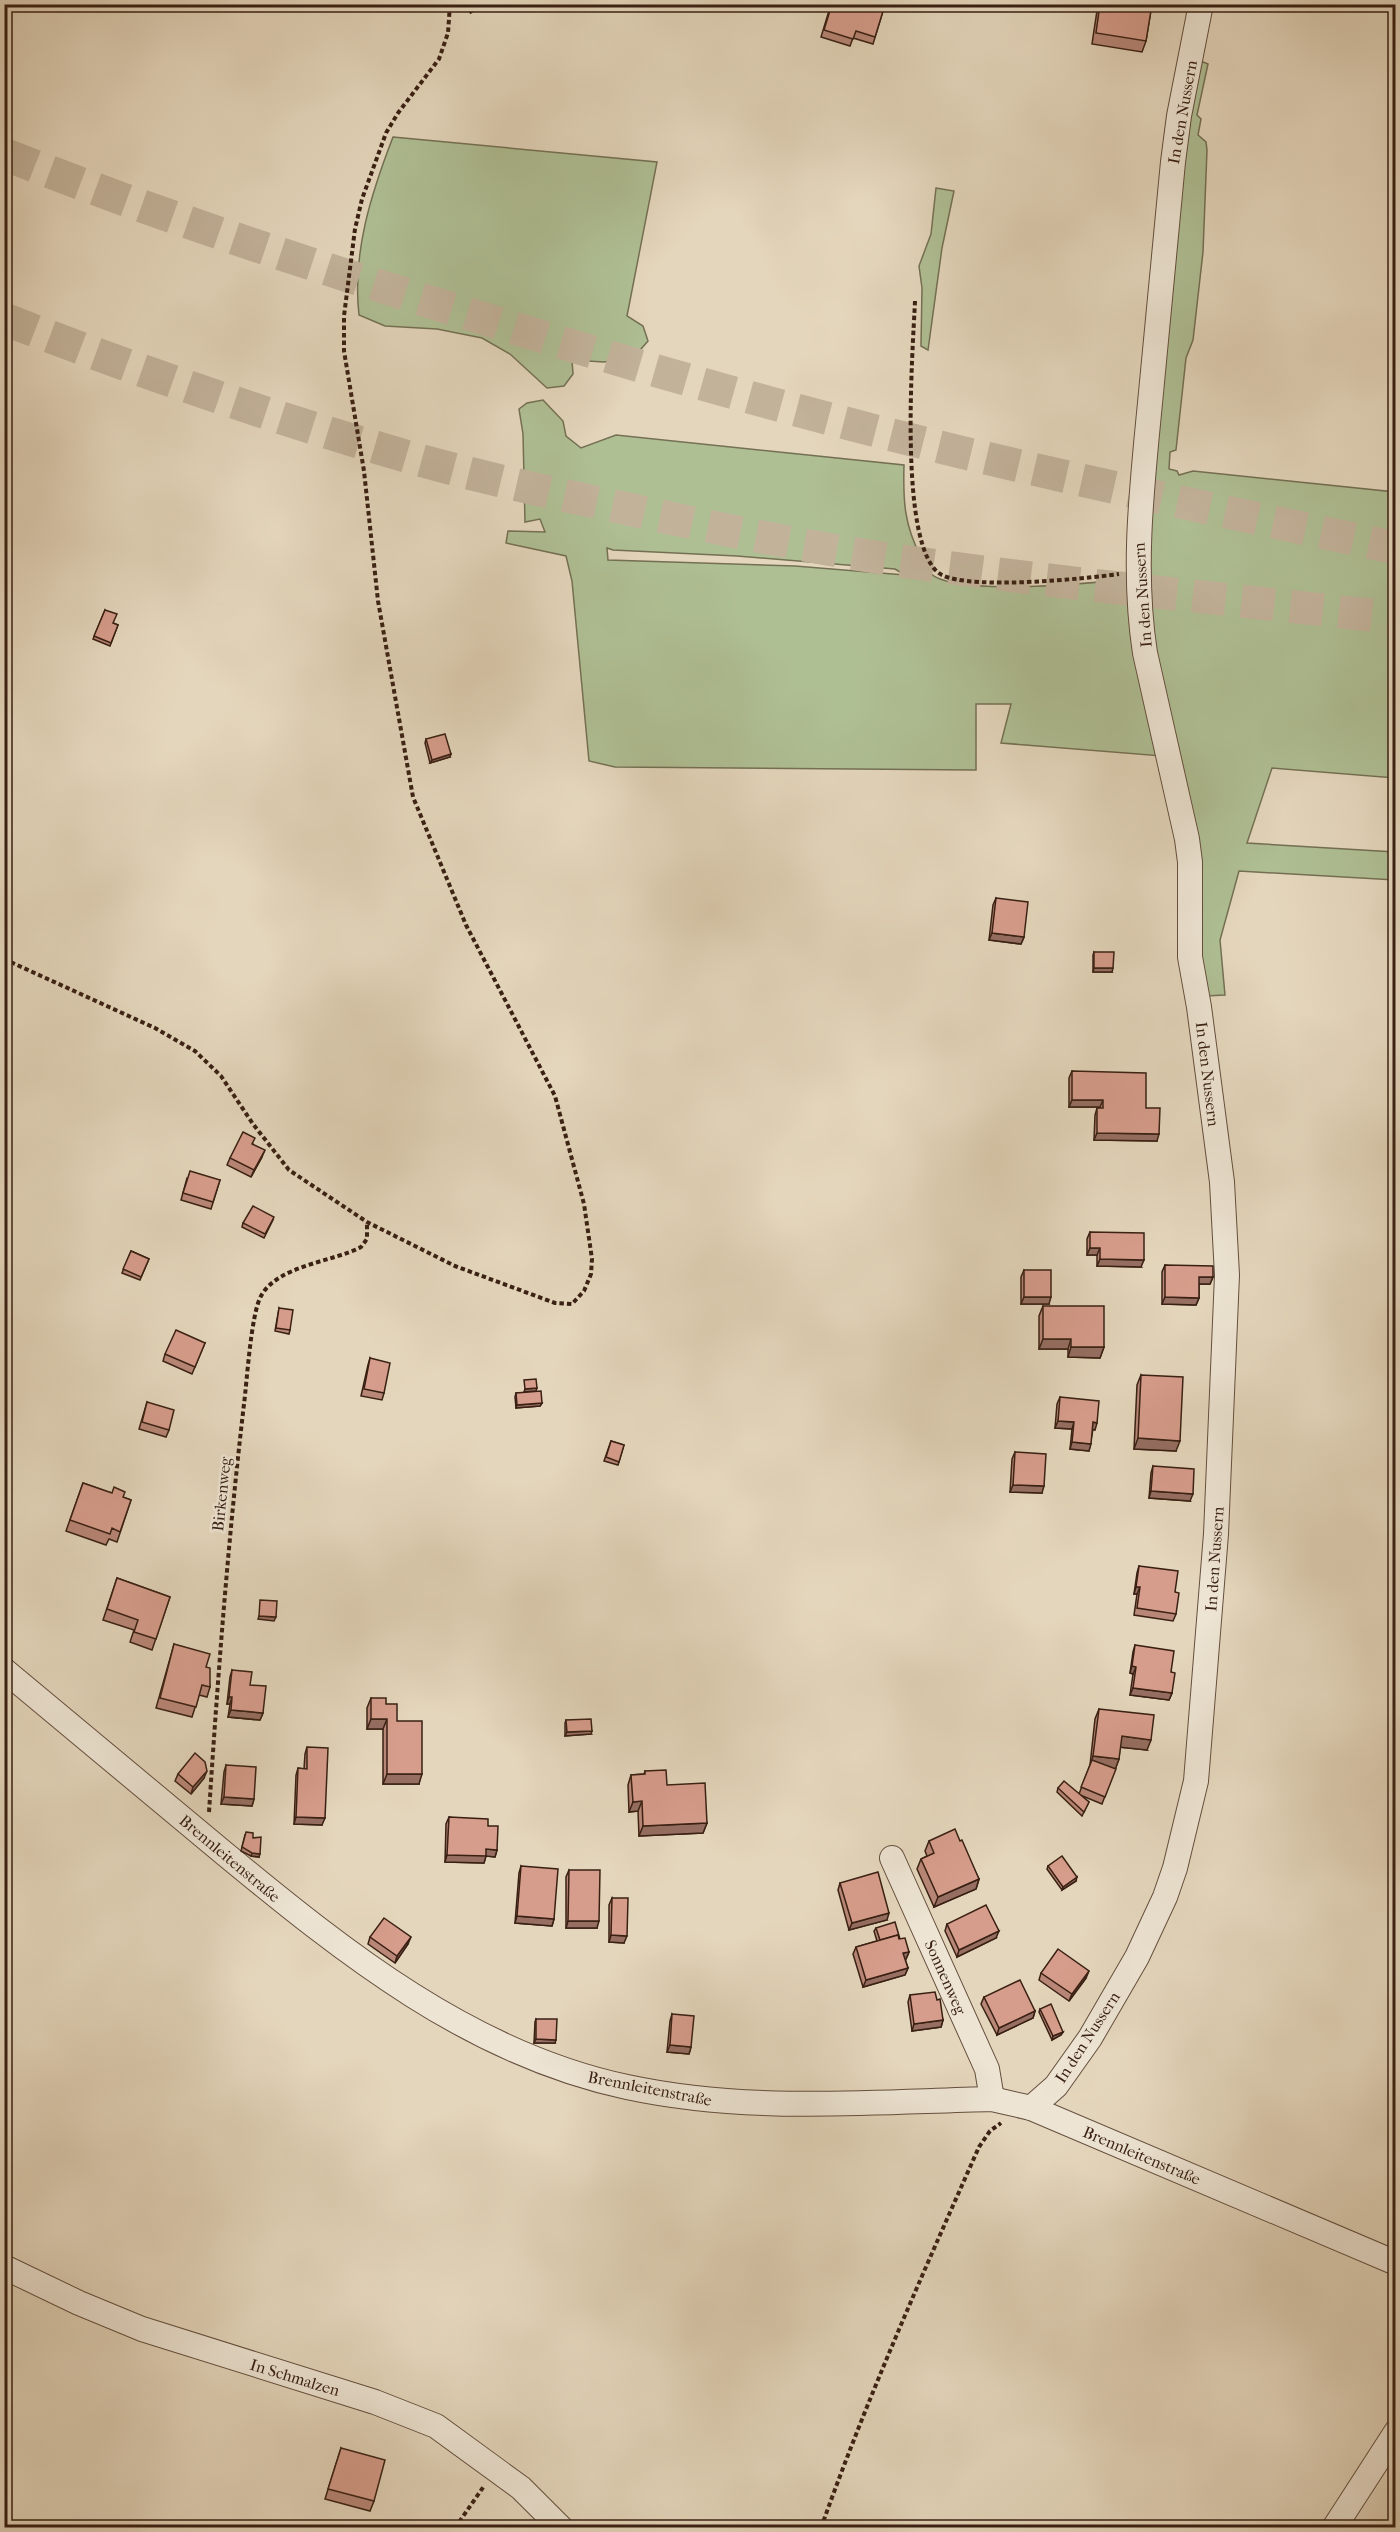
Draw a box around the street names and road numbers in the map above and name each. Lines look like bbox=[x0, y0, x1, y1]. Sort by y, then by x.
street label: In den Nussern bbox=[1164, 58, 1201, 165]
street label: In den Nussern bbox=[1129, 541, 1156, 648]
street label: In den Nussern bbox=[1192, 1021, 1223, 1128]
street label: Birkenweg bbox=[208, 1455, 235, 1532]
street label: In den Nussern bbox=[1201, 1505, 1228, 1612]
street label: Brennleitenstraße bbox=[175, 1811, 284, 1906]
street label: Sonnenweg bbox=[921, 1937, 971, 2018]
street label: In den Nussern bbox=[1051, 1987, 1124, 2086]
street label: Brennleitenstraße bbox=[586, 2067, 714, 2110]
street label: Brennleitenstraße bbox=[1080, 2122, 1204, 2189]
street label: In Schmalzen bbox=[248, 2355, 343, 2400]

